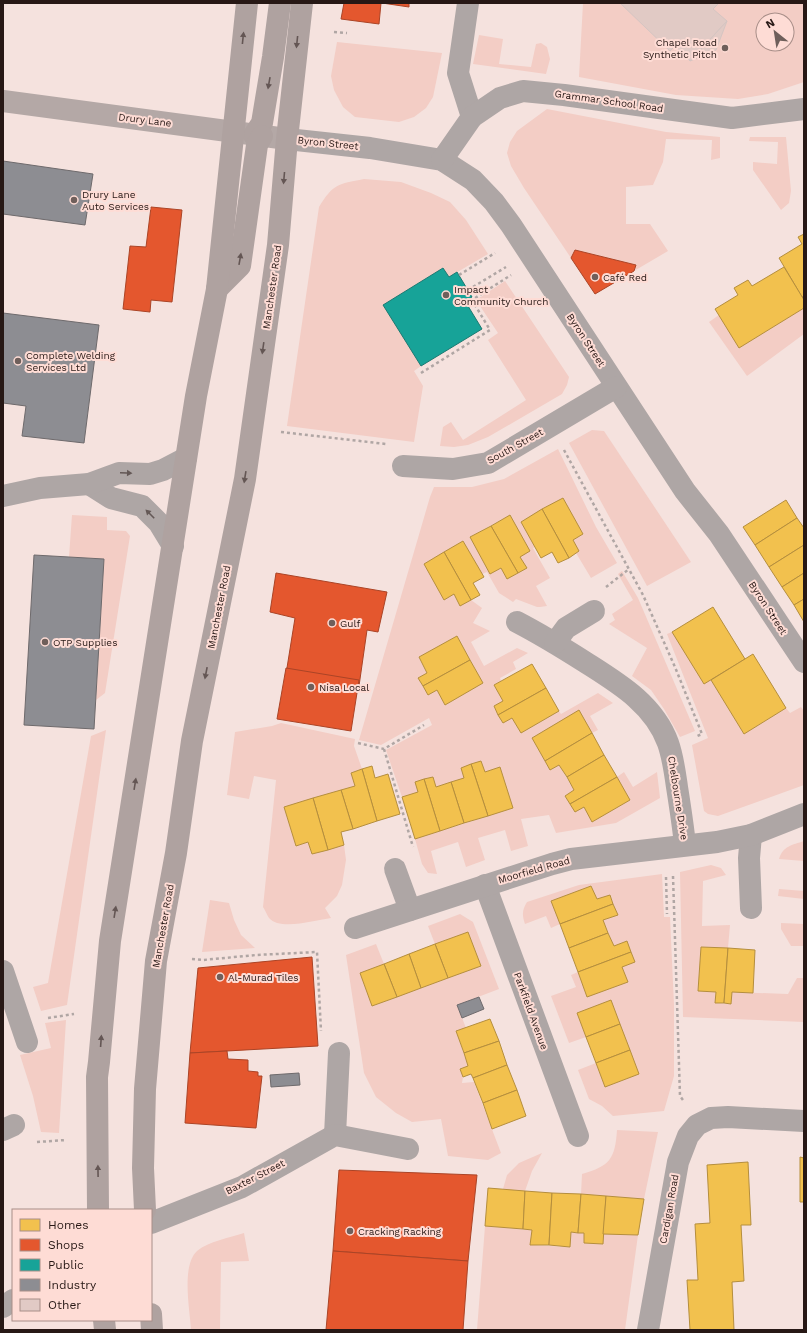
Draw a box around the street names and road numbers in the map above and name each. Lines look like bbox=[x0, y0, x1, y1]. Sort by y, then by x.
street label: Grammar School Road bbox=[554, 88, 664, 114]
street label: Drury Lane bbox=[118, 111, 172, 129]
street label: Byron Street bbox=[297, 134, 360, 152]
street label: Manchester Road bbox=[261, 244, 283, 330]
street label: Byron Street bbox=[565, 311, 608, 369]
street label: South Street bbox=[485, 426, 546, 466]
street label: Manchester Road bbox=[206, 564, 232, 650]
street label: Byron Street bbox=[747, 579, 790, 637]
street label: Chelbourne Drive bbox=[666, 755, 690, 841]
street label: Moorfield Road bbox=[497, 855, 571, 885]
street label: Manchester Road bbox=[150, 883, 176, 969]
street label: Parkfield Avenue bbox=[512, 971, 550, 1051]
street label: Baxter Street bbox=[224, 1157, 287, 1197]
street label: Cardigan Road bbox=[657, 1173, 681, 1245]

